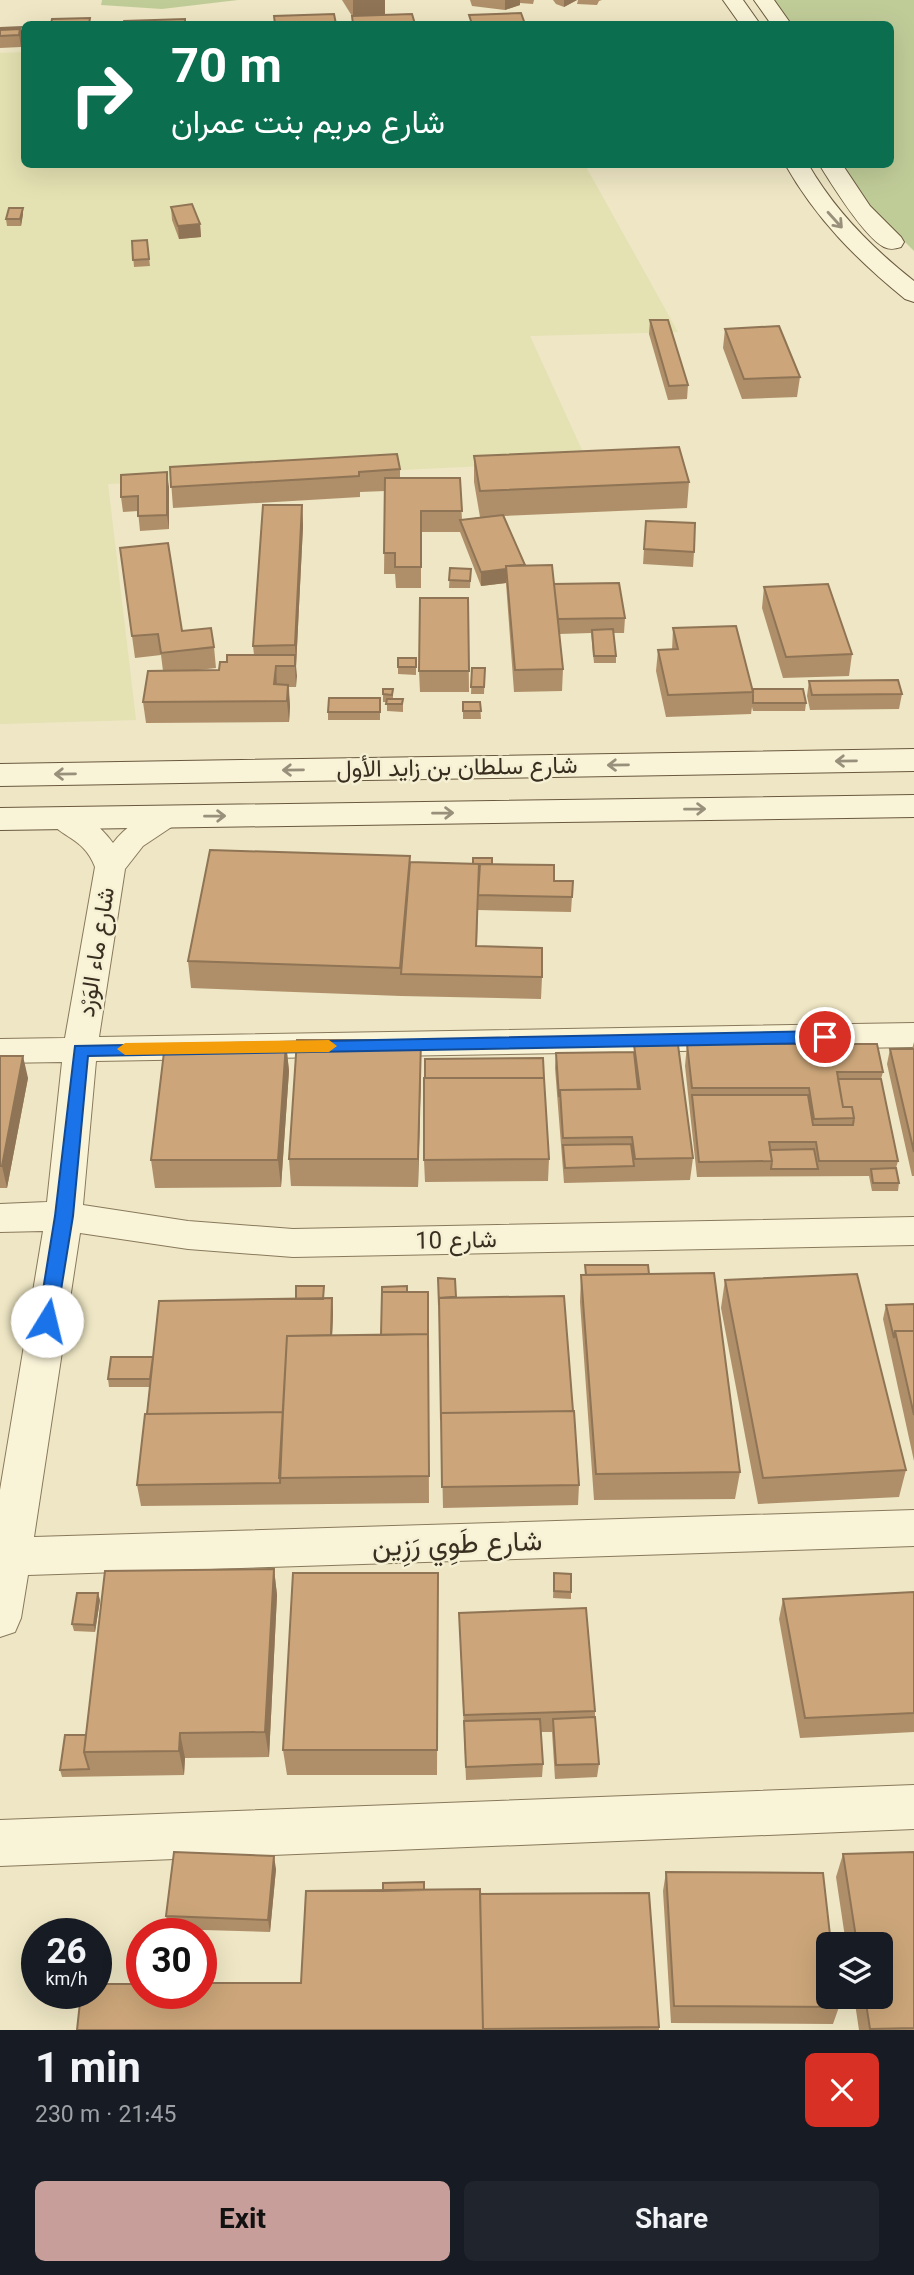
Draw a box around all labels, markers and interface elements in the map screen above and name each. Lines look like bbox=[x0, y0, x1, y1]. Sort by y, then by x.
text: 70 m bbox=[171, 32, 282, 108]
icon: right bbox=[56, 49, 147, 140]
text: شارع مريم بنت عمران bbox=[171, 100, 445, 150]
one-way arrow bbox=[827, 211, 843, 229]
street label: شارع سلطان بن زايد الأول bbox=[336, 748, 578, 790]
one-way arrow bbox=[835, 754, 858, 768]
one-way arrow bbox=[607, 758, 630, 772]
one-way arrow bbox=[282, 763, 305, 776]
one-way arrow bbox=[54, 767, 77, 781]
one-way arrow bbox=[683, 802, 706, 816]
one-way arrow bbox=[431, 806, 454, 820]
one-way arrow bbox=[203, 809, 226, 823]
street label: شارع ماء الوَرْد bbox=[69, 885, 127, 1020]
pin bbox=[795, 1007, 855, 1067]
icon: arrive bbox=[806, 1018, 844, 1056]
street label: شارع 10 bbox=[415, 1222, 497, 1262]
position arrow bbox=[10, 1284, 84, 1358]
street label: شارع طَوِي رَزِين bbox=[371, 1521, 543, 1571]
speed limit sign: 30 bbox=[126, 1918, 217, 2009]
text: 26 bbox=[46, 1927, 87, 1982]
map controls bbox=[816, 1932, 893, 2009]
button: layers bbox=[816, 1932, 893, 2009]
text: km/h bbox=[45, 1967, 88, 1995]
text: 1 min bbox=[35, 2039, 141, 2105]
button: close bbox=[805, 2053, 879, 2127]
text: 230 m · 21:45 bbox=[35, 2098, 176, 2134]
button: Exit bbox=[35, 2181, 450, 2261]
button: Share bbox=[464, 2181, 879, 2261]

